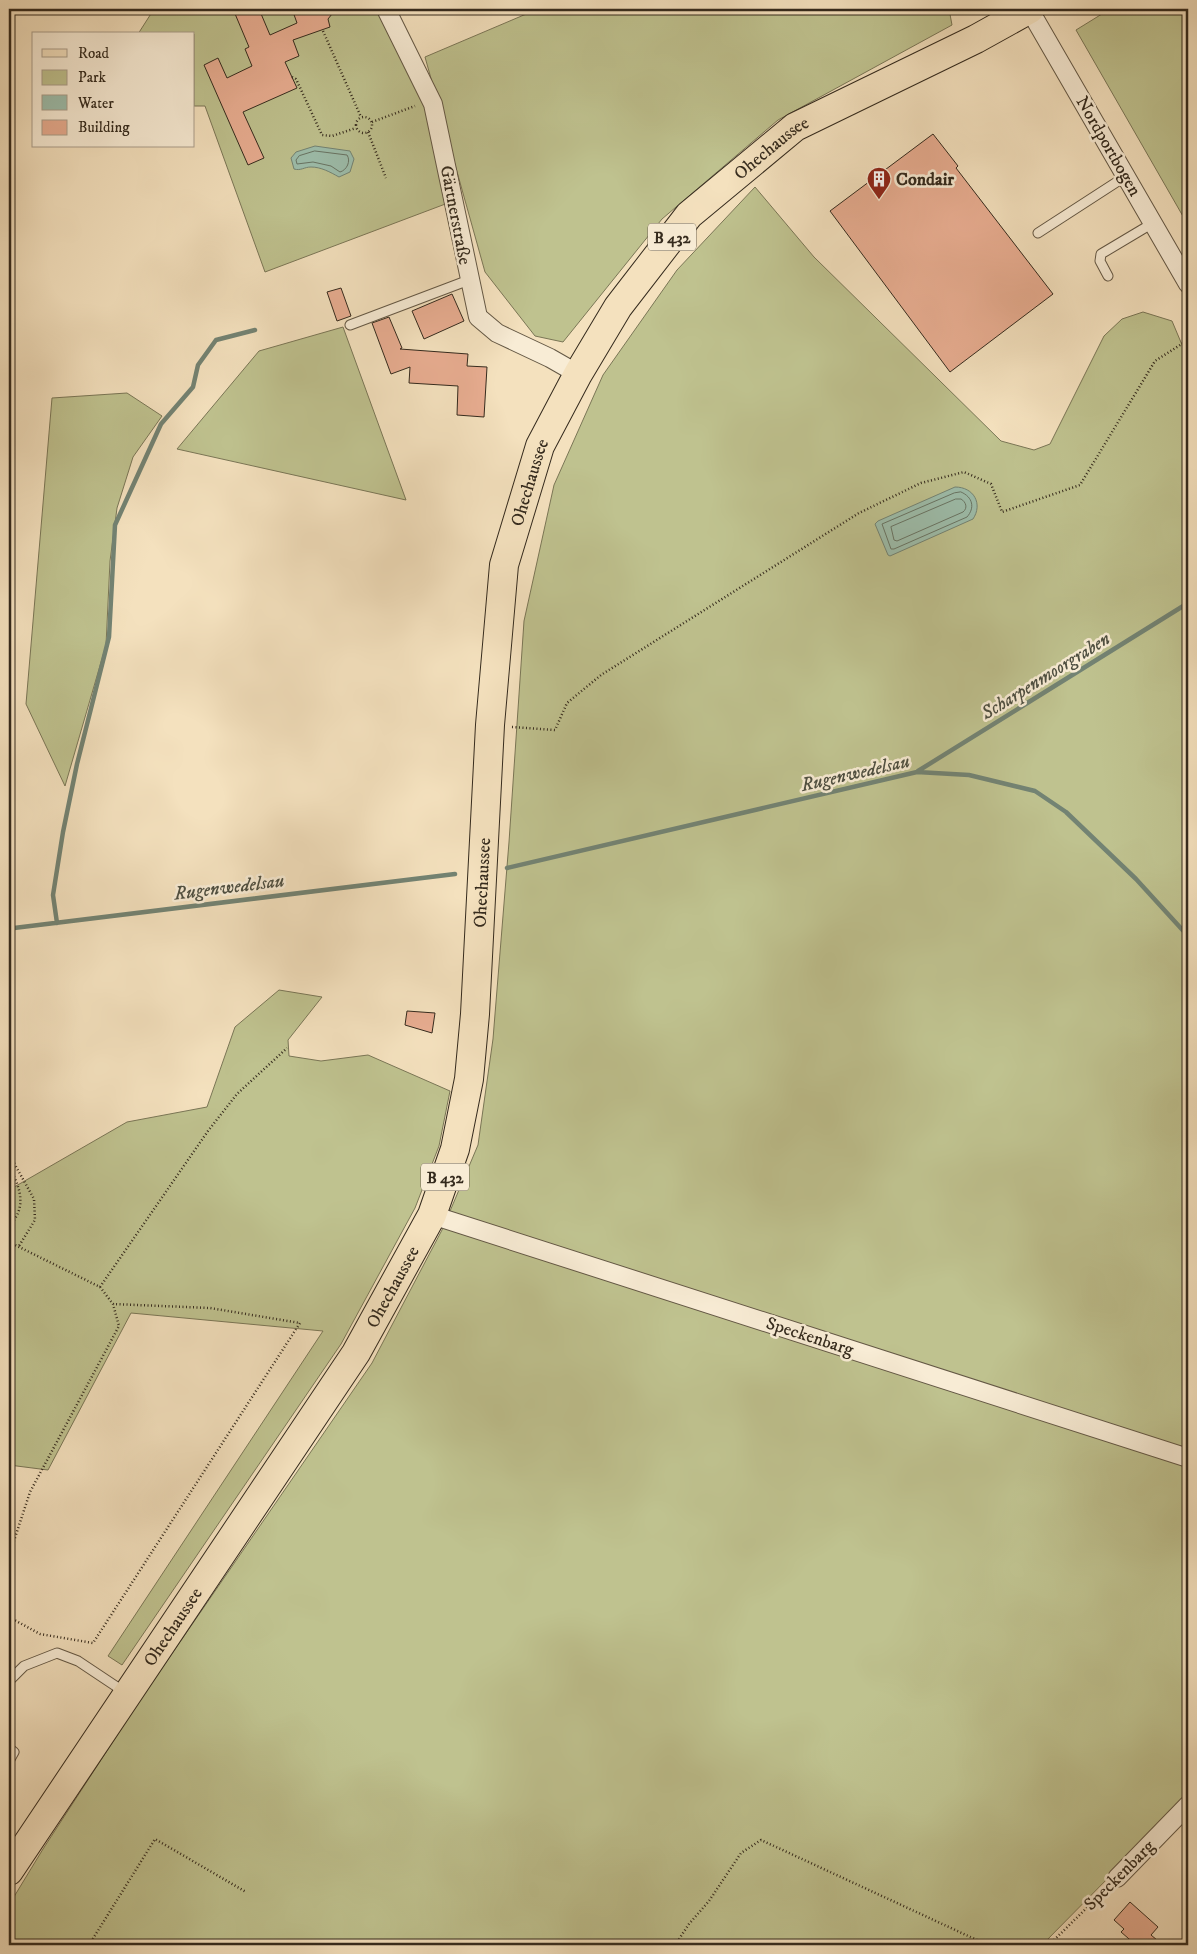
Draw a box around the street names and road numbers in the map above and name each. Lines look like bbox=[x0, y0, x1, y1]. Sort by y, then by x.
street label: Nordportbogen bbox=[1071, 93, 1146, 201]
street label: Ohechaussee bbox=[730, 112, 813, 185]
street label: Gärtnerstraße bbox=[435, 164, 475, 267]
road number: B 432 bbox=[648, 223, 696, 250]
street label: Ohechaussee bbox=[506, 435, 554, 529]
street label: Ohechaussee bbox=[469, 837, 496, 928]
road number: B 432 bbox=[421, 1164, 469, 1190]
street label: Ohechaussee bbox=[362, 1243, 425, 1332]
street label: Speckenbarg bbox=[763, 1312, 857, 1362]
street label: Ohechaussee bbox=[139, 1584, 208, 1671]
street label: Speckenbarg bbox=[1080, 1836, 1160, 1916]

